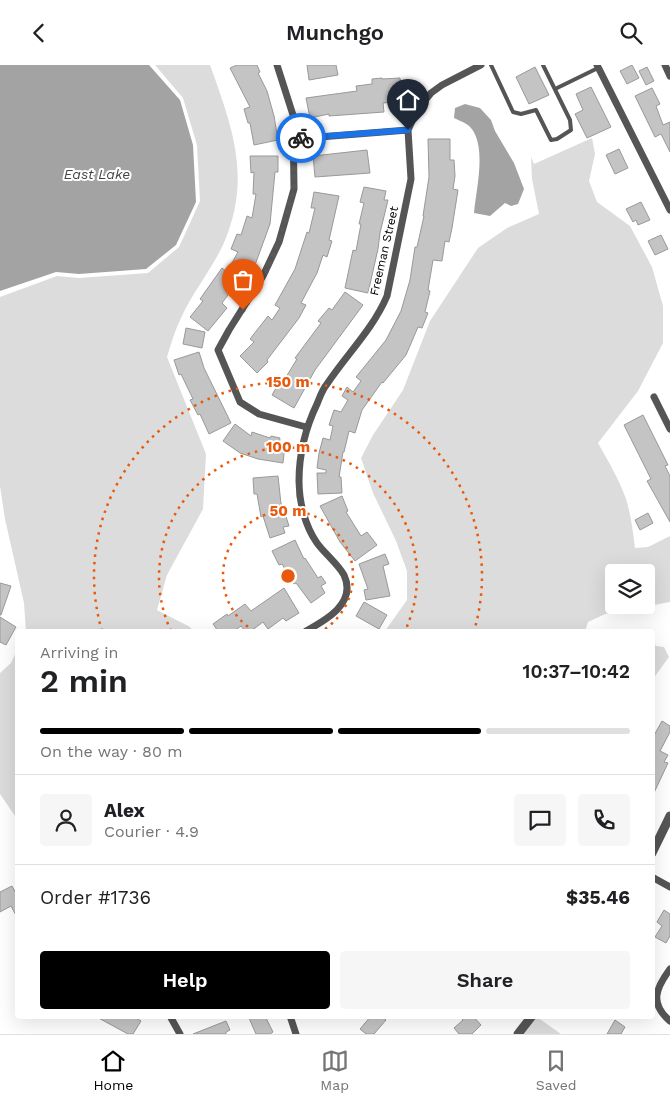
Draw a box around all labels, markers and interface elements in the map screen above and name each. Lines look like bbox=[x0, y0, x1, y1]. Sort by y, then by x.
icon: back bbox=[25, 19, 53, 47]
icon: search bbox=[617, 19, 645, 47]
text: Munchgo bbox=[286, 20, 384, 45]
pin bbox=[387, 79, 429, 130]
icon: home bbox=[394, 86, 422, 114]
courier bbox=[276, 113, 326, 163]
icon: bike bbox=[287, 124, 315, 152]
water label: East Lake bbox=[64, 166, 130, 182]
street label: Freeman Street bbox=[367, 205, 401, 297]
pin bbox=[222, 259, 264, 310]
icon: bag bbox=[229, 266, 257, 294]
text: 150 m bbox=[266, 373, 310, 391]
text: 100 m bbox=[266, 438, 310, 456]
text: 50 m bbox=[270, 502, 306, 520]
map controls bbox=[605, 564, 655, 614]
button: layers bbox=[605, 564, 655, 614]
centre of rings bbox=[279, 567, 297, 585]
text: Arriving in bbox=[40, 643, 118, 662]
text: 10:37–10:42 bbox=[523, 660, 630, 683]
text: 2 min bbox=[40, 662, 128, 700]
text: On the way · 80 m bbox=[40, 742, 183, 761]
button: person bbox=[40, 794, 92, 846]
button: chat bbox=[514, 794, 566, 846]
button: phone bbox=[578, 794, 630, 846]
text: Alex bbox=[104, 799, 145, 822]
text: Courier · 4.9 bbox=[104, 822, 199, 841]
text: Order #1736 bbox=[40, 886, 151, 909]
text: $35.46 bbox=[566, 886, 630, 909]
button: Help bbox=[40, 951, 330, 1009]
button: Share bbox=[340, 951, 630, 1009]
tab: Home bbox=[93, 1047, 133, 1093]
tab: Map bbox=[320, 1047, 349, 1093]
tab: Saved bbox=[536, 1047, 577, 1093]

